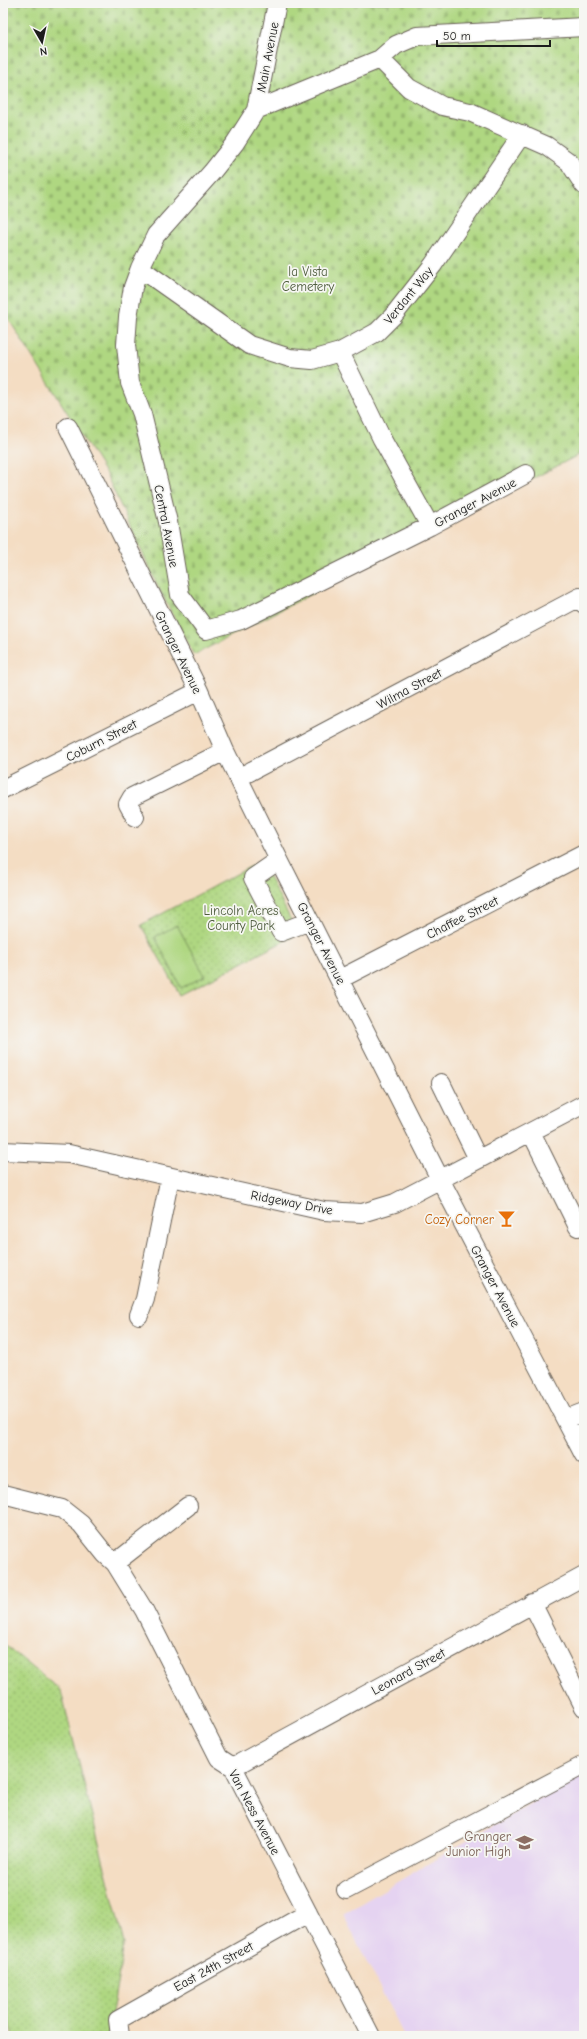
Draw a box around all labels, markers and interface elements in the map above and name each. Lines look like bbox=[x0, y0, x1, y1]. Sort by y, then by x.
street label: Main Avenue bbox=[253, 20, 282, 94]
north arrow bbox=[22, 22, 62, 62]
scale bar bbox=[437, 22, 550, 48]
text: 50 m bbox=[443, 29, 471, 43]
text: N bbox=[39, 44, 48, 58]
park label: la Vista Cemetery bbox=[282, 264, 334, 294]
street label: Verdant Way bbox=[381, 264, 436, 327]
street label: Granger Avenue bbox=[432, 474, 519, 530]
street label: Central Avenue bbox=[151, 484, 182, 569]
street label: Granger Avenue bbox=[152, 608, 205, 697]
street label: Wilma Street bbox=[374, 664, 445, 712]
street label: Coburn Street bbox=[63, 716, 140, 765]
street label: Chaffee Street bbox=[424, 892, 502, 942]
street label: Granger Avenue bbox=[294, 899, 349, 987]
park label: Lincoln Acres County Park bbox=[204, 903, 278, 933]
street label: Ridgeway Drive bbox=[250, 1187, 335, 1218]
bar icon: Cozy Corner bbox=[497, 1209, 517, 1229]
place label: Cozy Corner bbox=[425, 1212, 495, 1227]
street label: Granger Avenue bbox=[468, 1243, 524, 1330]
street label: Leonard Street bbox=[369, 1644, 449, 1698]
street label: Van Ness Avenue bbox=[226, 1767, 284, 1858]
place label: Granger Junior High bbox=[446, 1829, 512, 1859]
school or university icon: Granger Junior High bbox=[514, 1833, 534, 1853]
street label: East 24th Street bbox=[171, 1938, 257, 1994]

